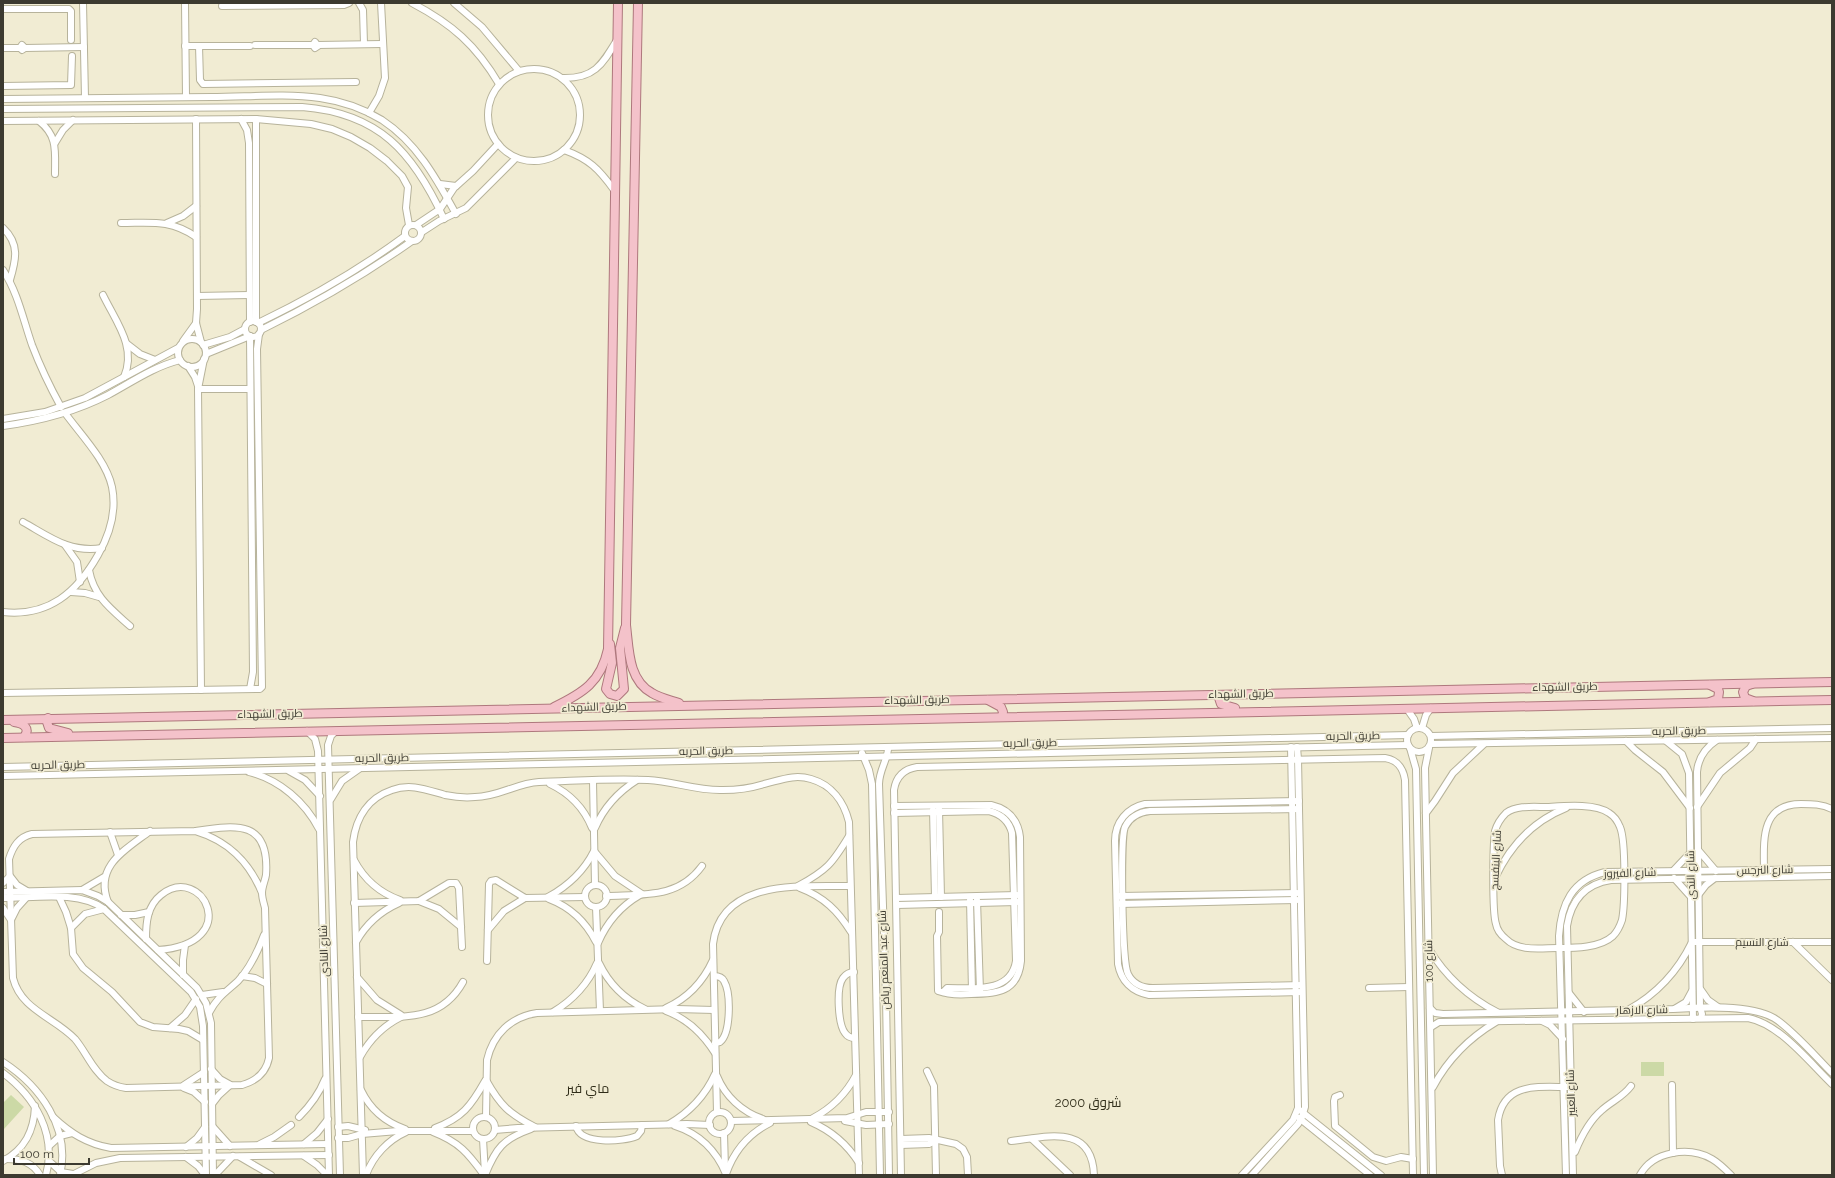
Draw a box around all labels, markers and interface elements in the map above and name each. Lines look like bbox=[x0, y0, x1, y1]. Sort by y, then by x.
street label: طريق الشهداء bbox=[1532, 680, 1598, 694]
street label: طريق الشهداء bbox=[1208, 687, 1274, 701]
street label: طريق الشهداء bbox=[884, 693, 950, 707]
street label: طريق الشهداء bbox=[561, 699, 627, 715]
street label: طريق الشهداء bbox=[237, 707, 303, 721]
street label: طريق الحريه bbox=[1652, 724, 1706, 738]
street label: طريق الحريه bbox=[1326, 729, 1380, 743]
street label: طريق الحريه bbox=[1003, 736, 1057, 750]
street label: طريق الحريه bbox=[679, 744, 733, 758]
street label: طريق الحريه bbox=[355, 751, 409, 765]
street label: طريق الحريه bbox=[31, 758, 85, 772]
street label: شارع البنفسج bbox=[1488, 830, 1505, 890]
street label: شارع الندى bbox=[1684, 850, 1699, 900]
street label: شارع النرجس bbox=[1737, 863, 1793, 878]
street label: شارع الفيروز bbox=[1603, 866, 1657, 881]
street label: شارع عبد المنعم رياض bbox=[876, 910, 893, 1010]
street label: شارع النادى bbox=[317, 925, 332, 977]
street label: شارع النسيم bbox=[1735, 936, 1789, 950]
street label: شارع 100 bbox=[1422, 940, 1437, 982]
street label: شارع الازهار bbox=[1615, 1003, 1668, 1018]
street label: شارع العبير bbox=[1564, 1069, 1579, 1118]
district label: ماي فير bbox=[566, 1081, 609, 1099]
district label: شروق 2000 bbox=[1055, 1095, 1121, 1110]
scale bar bbox=[14, 1140, 89, 1166]
text: 100 m bbox=[20, 1147, 54, 1161]

